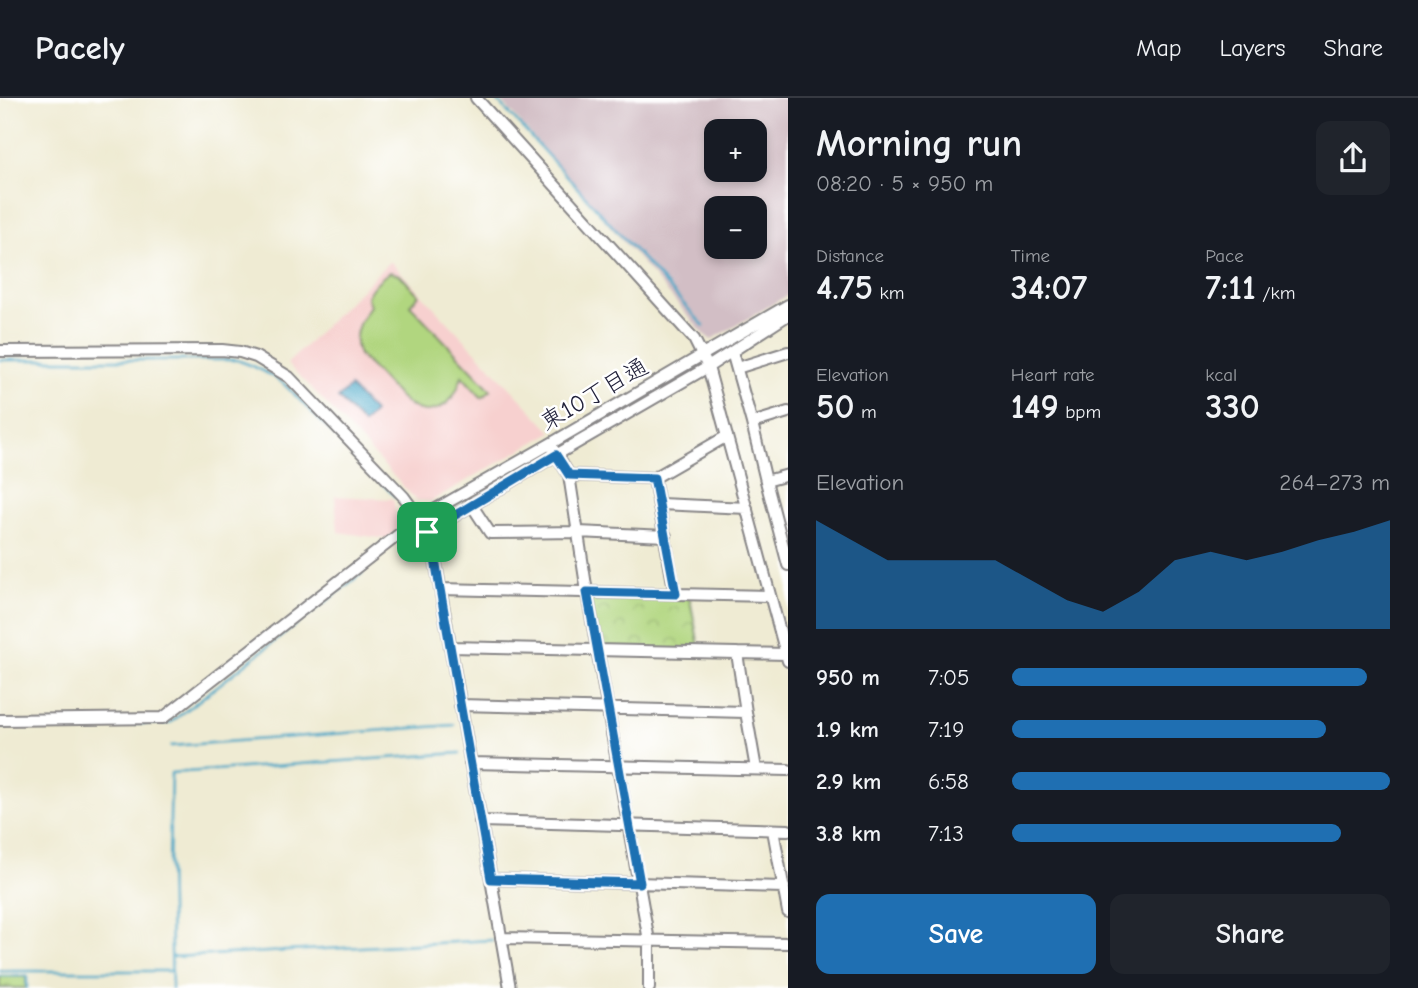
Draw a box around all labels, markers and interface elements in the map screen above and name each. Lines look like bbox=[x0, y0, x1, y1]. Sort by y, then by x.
text: Pacely bbox=[35, 29, 125, 67]
text: Map bbox=[1136, 34, 1182, 62]
text: Layers bbox=[1220, 34, 1285, 62]
text: Share bbox=[1323, 34, 1383, 62]
map controls bbox=[704, 119, 767, 259]
button: + bbox=[704, 119, 767, 182]
button: share bbox=[1316, 121, 1390, 195]
text: Morning run bbox=[816, 122, 1022, 166]
text: 08:20 · 5 × 950 m bbox=[816, 170, 993, 197]
button: − bbox=[704, 196, 767, 259]
text: Distance bbox=[816, 245, 884, 267]
text: Time bbox=[1011, 245, 1050, 267]
text: Pace bbox=[1205, 245, 1244, 267]
text: 4.75 bbox=[816, 267, 873, 308]
text: 34:07 bbox=[1011, 267, 1087, 308]
text: 7:11 bbox=[1205, 267, 1256, 308]
text: km bbox=[873, 282, 904, 304]
text: /km bbox=[1256, 282, 1295, 304]
street label: 東10丁目通 bbox=[535, 352, 653, 436]
text: Elevation bbox=[816, 364, 889, 386]
text: Heart rate bbox=[1011, 364, 1094, 386]
text: kcal bbox=[1205, 364, 1237, 386]
text: 50 bbox=[816, 386, 855, 427]
text: 149 bbox=[1011, 386, 1059, 427]
text: 330 bbox=[1205, 386, 1260, 427]
text: m bbox=[855, 401, 877, 423]
text: bpm bbox=[1059, 401, 1101, 423]
text: Elevation bbox=[816, 469, 904, 496]
text: 264–273 m bbox=[1279, 469, 1390, 496]
pin bbox=[397, 502, 457, 562]
icon: arrive bbox=[408, 513, 446, 551]
text: 950 m bbox=[816, 664, 880, 691]
text: 7:05 bbox=[928, 664, 970, 691]
text: 1.9 km bbox=[816, 716, 879, 743]
text: 7:19 bbox=[928, 716, 964, 743]
text: 2.9 km bbox=[816, 768, 881, 795]
text: 6:58 bbox=[928, 768, 969, 795]
text: 3.8 km bbox=[816, 820, 881, 847]
text: 7:13 bbox=[928, 820, 964, 847]
button: Save bbox=[816, 894, 1096, 974]
button: Share bbox=[1110, 894, 1390, 974]

